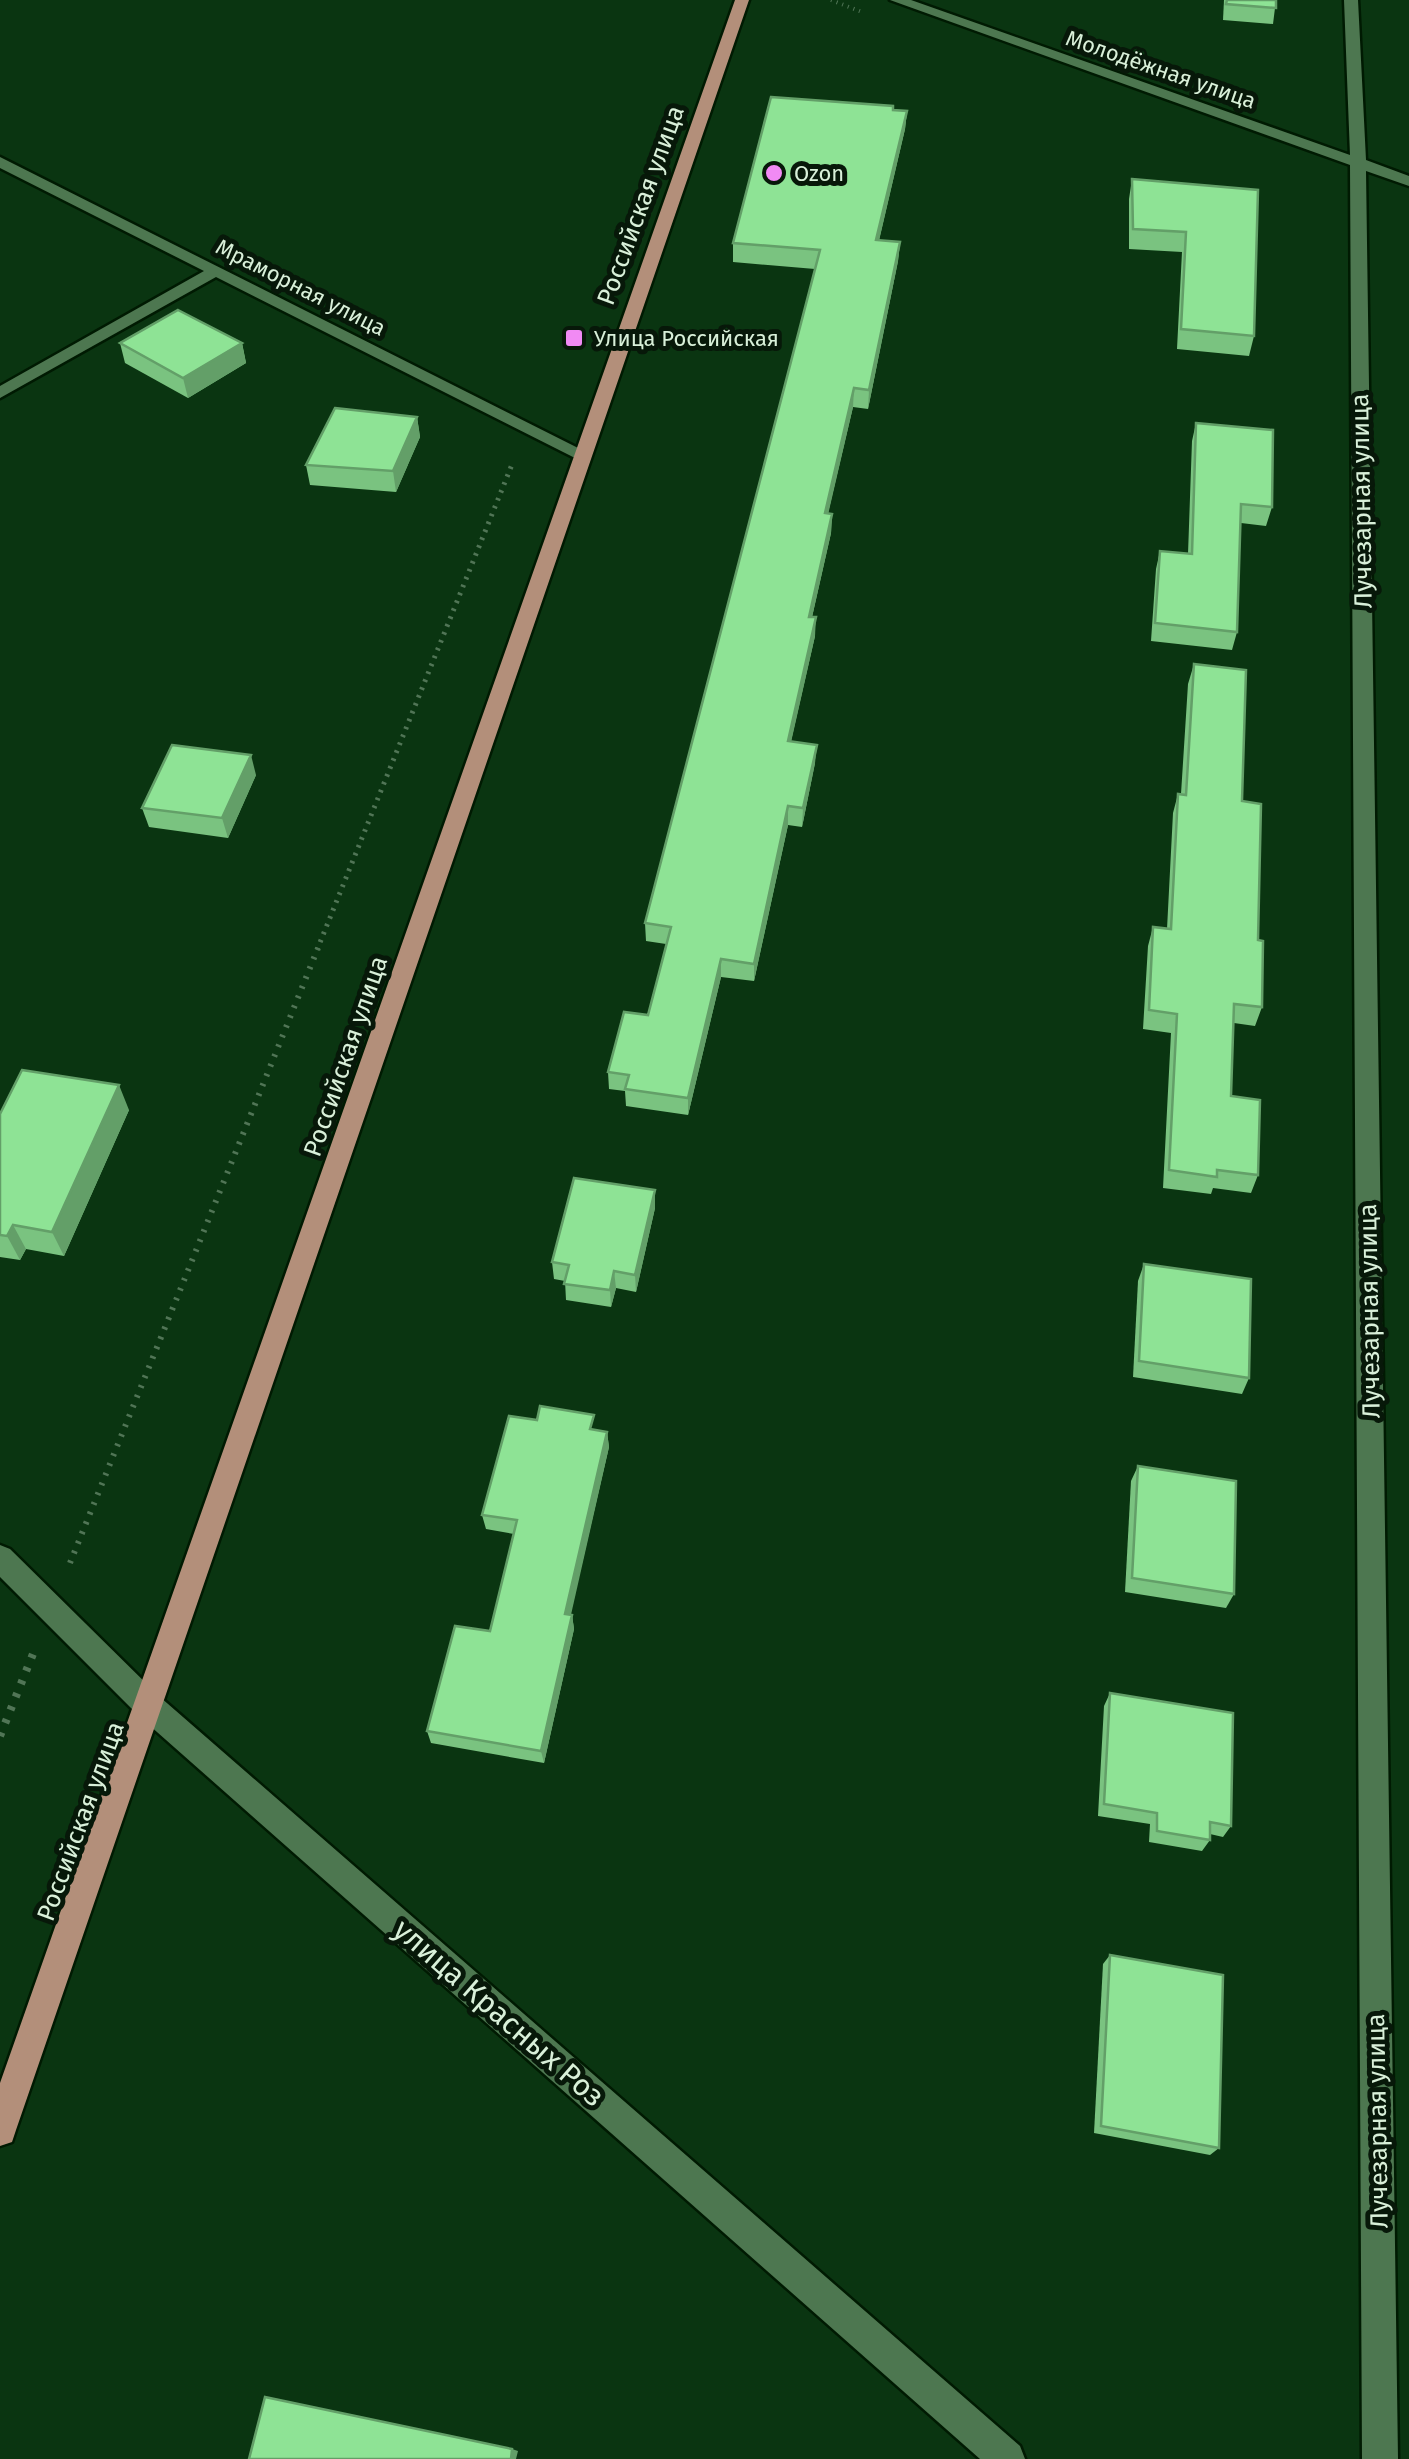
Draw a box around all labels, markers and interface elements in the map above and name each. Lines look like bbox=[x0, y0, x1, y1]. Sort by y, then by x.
street label: Молодёжная улица bbox=[1062, 24, 1259, 115]
street label: Российская улица bbox=[591, 102, 691, 309]
place label: Ozon bbox=[794, 160, 844, 187]
marker: Ozon bbox=[763, 162, 785, 184]
street label: Мраморная улица bbox=[211, 233, 390, 342]
place label: Улица Российская bbox=[594, 325, 779, 352]
marker: Улица Российская bbox=[563, 327, 585, 349]
street label: Лучезарная улица bbox=[1345, 393, 1379, 609]
street label: Российская улица bbox=[298, 952, 394, 1160]
street label: Лучезарная улица bbox=[1353, 1203, 1387, 1419]
street label: Российская улица bbox=[31, 1718, 131, 1925]
street label: улица Красных Роз bbox=[386, 1912, 612, 2114]
street label: Лучезарная улица bbox=[1361, 2013, 1395, 2229]

